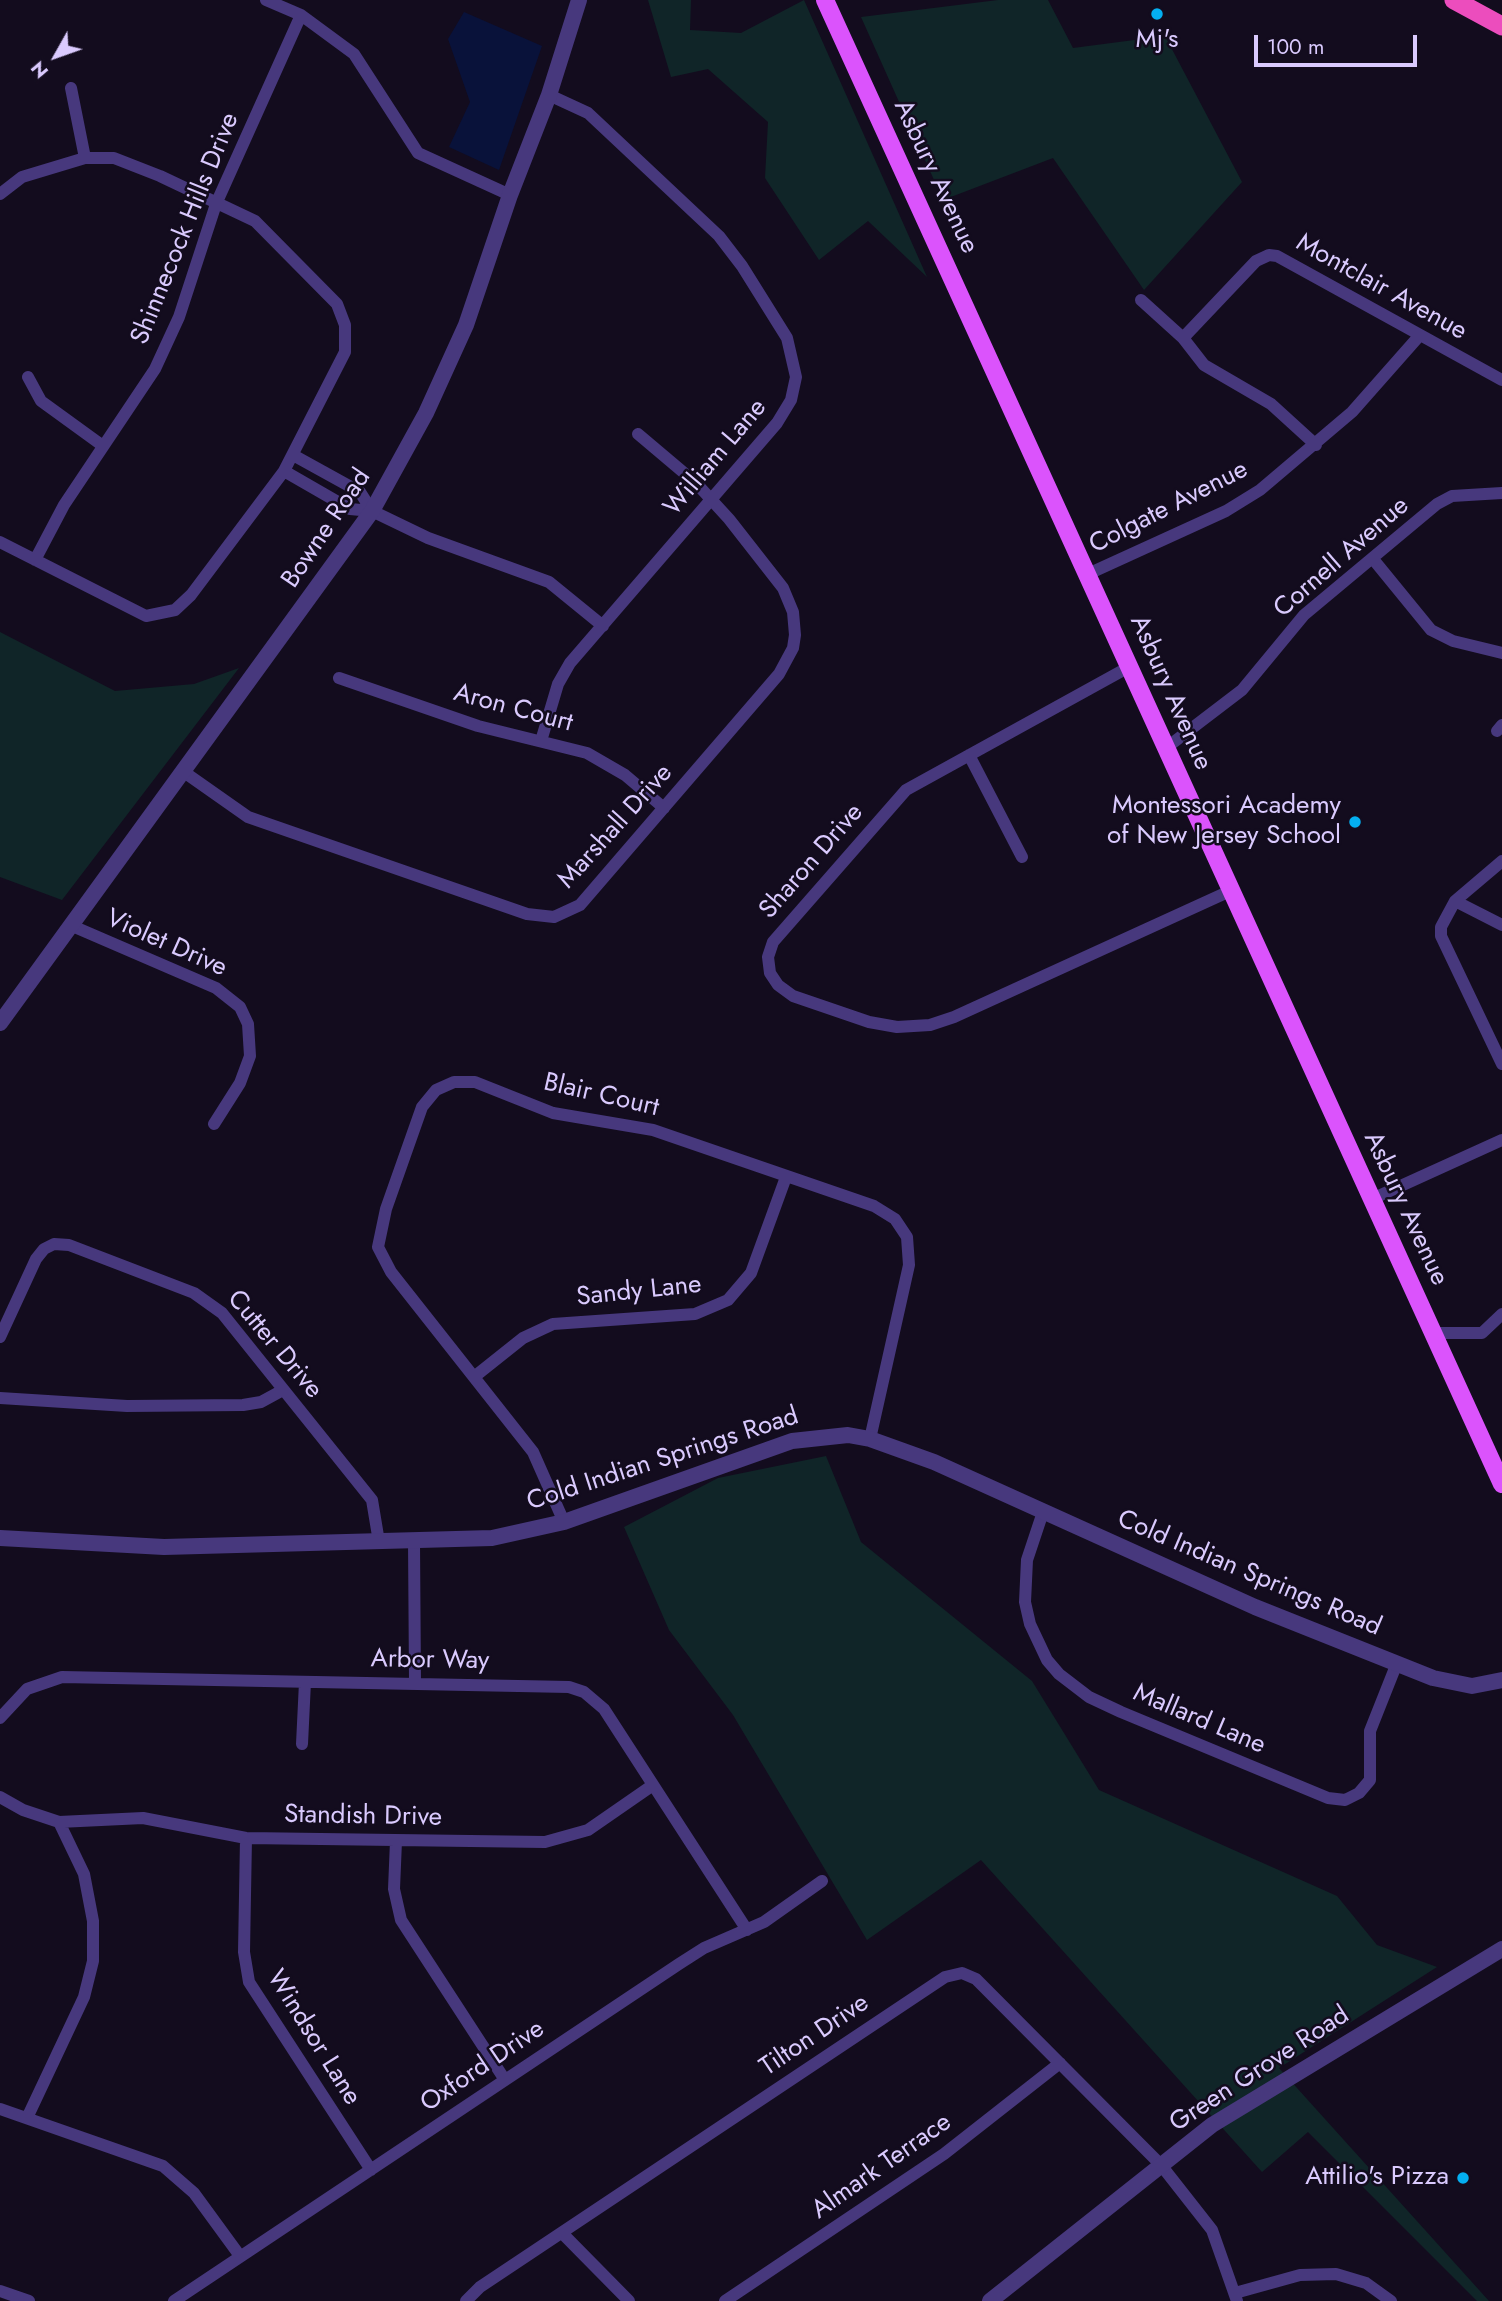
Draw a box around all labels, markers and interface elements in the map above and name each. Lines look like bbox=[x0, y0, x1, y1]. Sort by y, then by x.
marker: Mj's bbox=[1149, 6, 1165, 22]
north arrow bbox=[21, 21, 91, 91]
scale bar bbox=[1257, 21, 1420, 65]
place label: Mj's bbox=[1136, 25, 1178, 57]
text: 100 m bbox=[1267, 32, 1324, 62]
text: N bbox=[24, 55, 55, 84]
street label: Asbury Avenue bbox=[886, 95, 984, 259]
street label: Shinnecock Hills Drive bbox=[125, 109, 247, 349]
street label: Montclair Avenue bbox=[1290, 228, 1472, 348]
street label: William Lane bbox=[658, 393, 774, 523]
street label: Colgate Avenue bbox=[1085, 455, 1253, 561]
street label: Bowne Road bbox=[276, 464, 378, 594]
street label: Cornell Avenue bbox=[1268, 491, 1416, 625]
street label: Asbury Avenue bbox=[1122, 611, 1218, 775]
street label: Aron Court bbox=[450, 678, 576, 740]
street label: Marshall Drive bbox=[552, 758, 680, 896]
place label: Montessori Academy of New Jersey School bbox=[1107, 791, 1341, 852]
street label: Sharon Drive bbox=[754, 798, 870, 926]
marker: Montessori Academy of New Jersey School bbox=[1347, 814, 1363, 830]
street label: Violet Drive bbox=[101, 903, 231, 985]
street label: Blair Court bbox=[540, 1068, 662, 1124]
street label: Asbury Avenue bbox=[1356, 1127, 1454, 1291]
street label: Sandy Lane bbox=[575, 1270, 703, 1314]
street label: Cutter Drive bbox=[220, 1284, 328, 1406]
street label: Cold Indian Springs Road bbox=[523, 1401, 803, 1519]
street label: Cold Indian Springs Road bbox=[1112, 1504, 1386, 1644]
street label: Arbor Way bbox=[370, 1644, 490, 1678]
street label: Mallard Lane bbox=[1128, 1678, 1270, 1762]
street label: Standish Drive bbox=[284, 1800, 442, 1834]
street label: Windsor Lane bbox=[259, 1965, 367, 2111]
street label: Tilton Drive bbox=[755, 1988, 875, 2084]
street label: Green Grove Road bbox=[1164, 2000, 1356, 2140]
street label: Oxford Drive bbox=[415, 2014, 551, 2120]
street label: Almark Terrace bbox=[806, 2107, 958, 2227]
place label: Attilio's Pizza bbox=[1305, 2162, 1449, 2194]
marker: Attilio's Pizza bbox=[1455, 2170, 1471, 2186]

